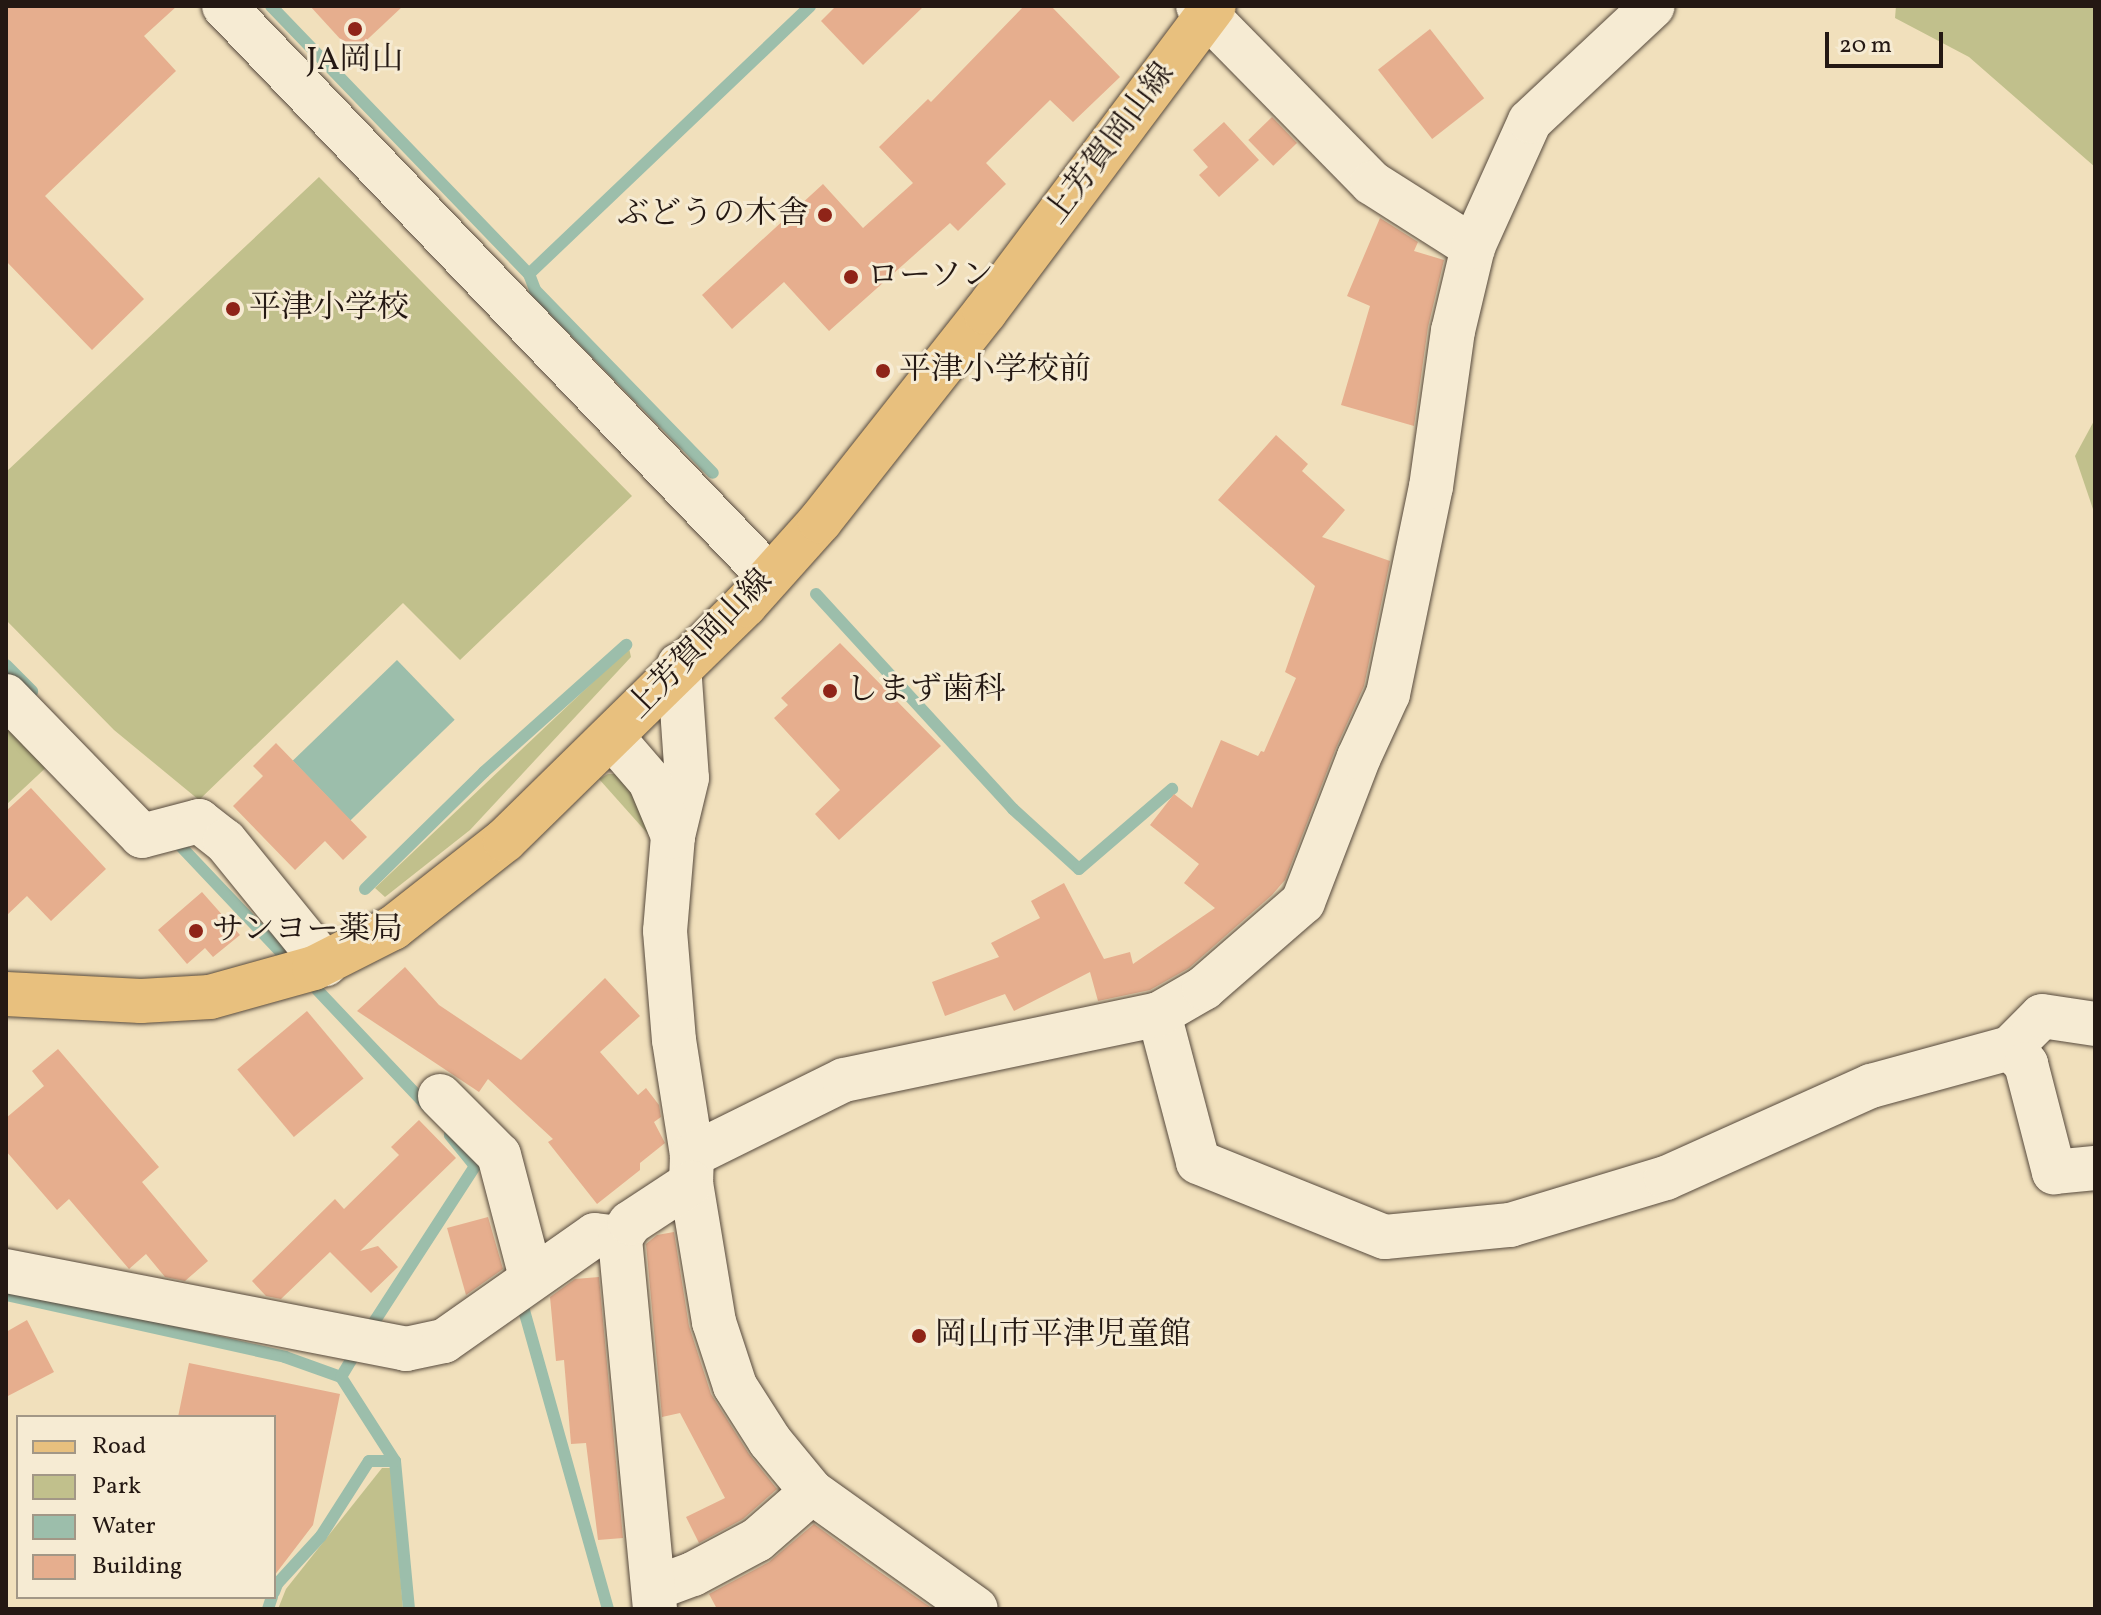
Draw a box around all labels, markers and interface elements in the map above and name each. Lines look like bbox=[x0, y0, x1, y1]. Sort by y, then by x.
scale bar bbox=[1829, 16, 1947, 66]
marker: JA岡山 bbox=[346, 20, 364, 38]
text: 20 m bbox=[1839, 29, 1892, 63]
place label: JA岡山 bbox=[306, 42, 404, 80]
street label: 上芳賀岡山線 bbox=[1038, 56, 1184, 232]
place label: ぶどうの木舎 bbox=[617, 196, 809, 234]
marker: ぶどうの木舎 bbox=[816, 206, 834, 224]
place label: ローソン bbox=[867, 258, 995, 296]
marker: ローソン bbox=[842, 268, 860, 286]
place label: 平津小学校 bbox=[249, 290, 409, 328]
marker: 平津小学校 bbox=[224, 300, 242, 318]
place label: 平津小学校前 bbox=[899, 352, 1091, 390]
marker: 平津小学校前 bbox=[874, 362, 892, 380]
street label: 上芳賀岡山線 bbox=[621, 563, 781, 727]
place label: しまず歯科 bbox=[846, 672, 1006, 710]
marker: しまず歯科 bbox=[821, 682, 839, 700]
place label: サンヨー薬局 bbox=[212, 912, 404, 950]
marker: サンヨー薬局 bbox=[187, 922, 205, 940]
place label: 岡山市平津児童館 bbox=[935, 1317, 1191, 1355]
marker: 岡山市平津児童館 bbox=[910, 1327, 928, 1345]
legend bbox=[16, 1415, 276, 1599]
text: Road bbox=[92, 1430, 146, 1464]
text: Park bbox=[92, 1470, 141, 1504]
text: Water bbox=[92, 1510, 156, 1544]
text: Building bbox=[92, 1550, 182, 1584]

